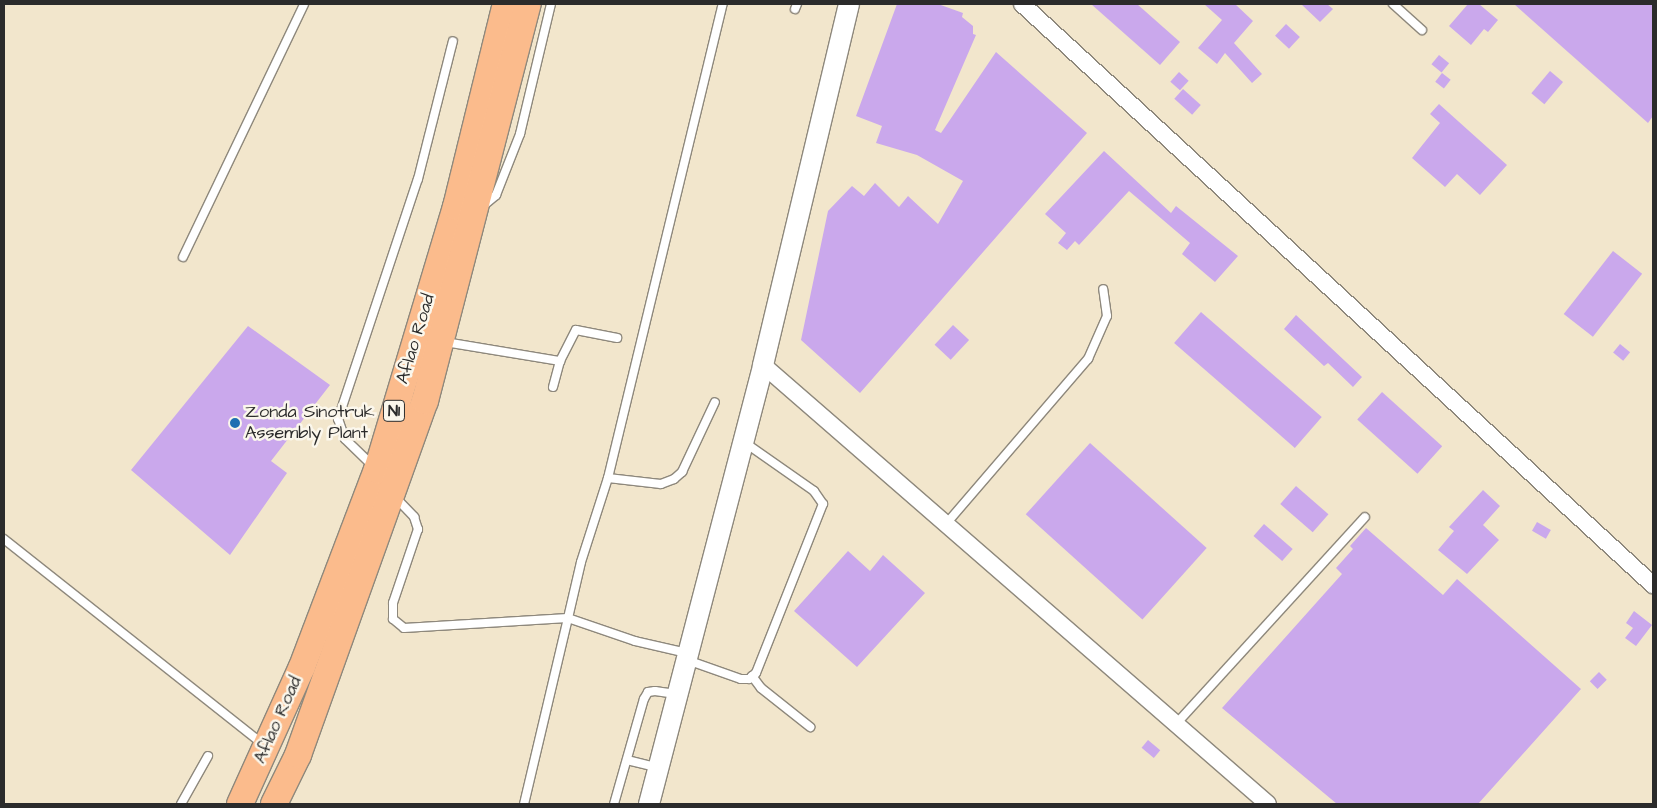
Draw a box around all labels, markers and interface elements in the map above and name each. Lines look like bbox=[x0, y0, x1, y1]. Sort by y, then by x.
street label: Aflao Road bbox=[392, 291, 440, 387]
road number: N1 bbox=[383, 398, 405, 424]
place label: Zonda Sinotruk Assembly Plant bbox=[245, 402, 375, 444]
marker: Zonda Sinotruk Assembly Plant bbox=[229, 417, 241, 429]
street label: Aflao Road bbox=[249, 673, 307, 767]

